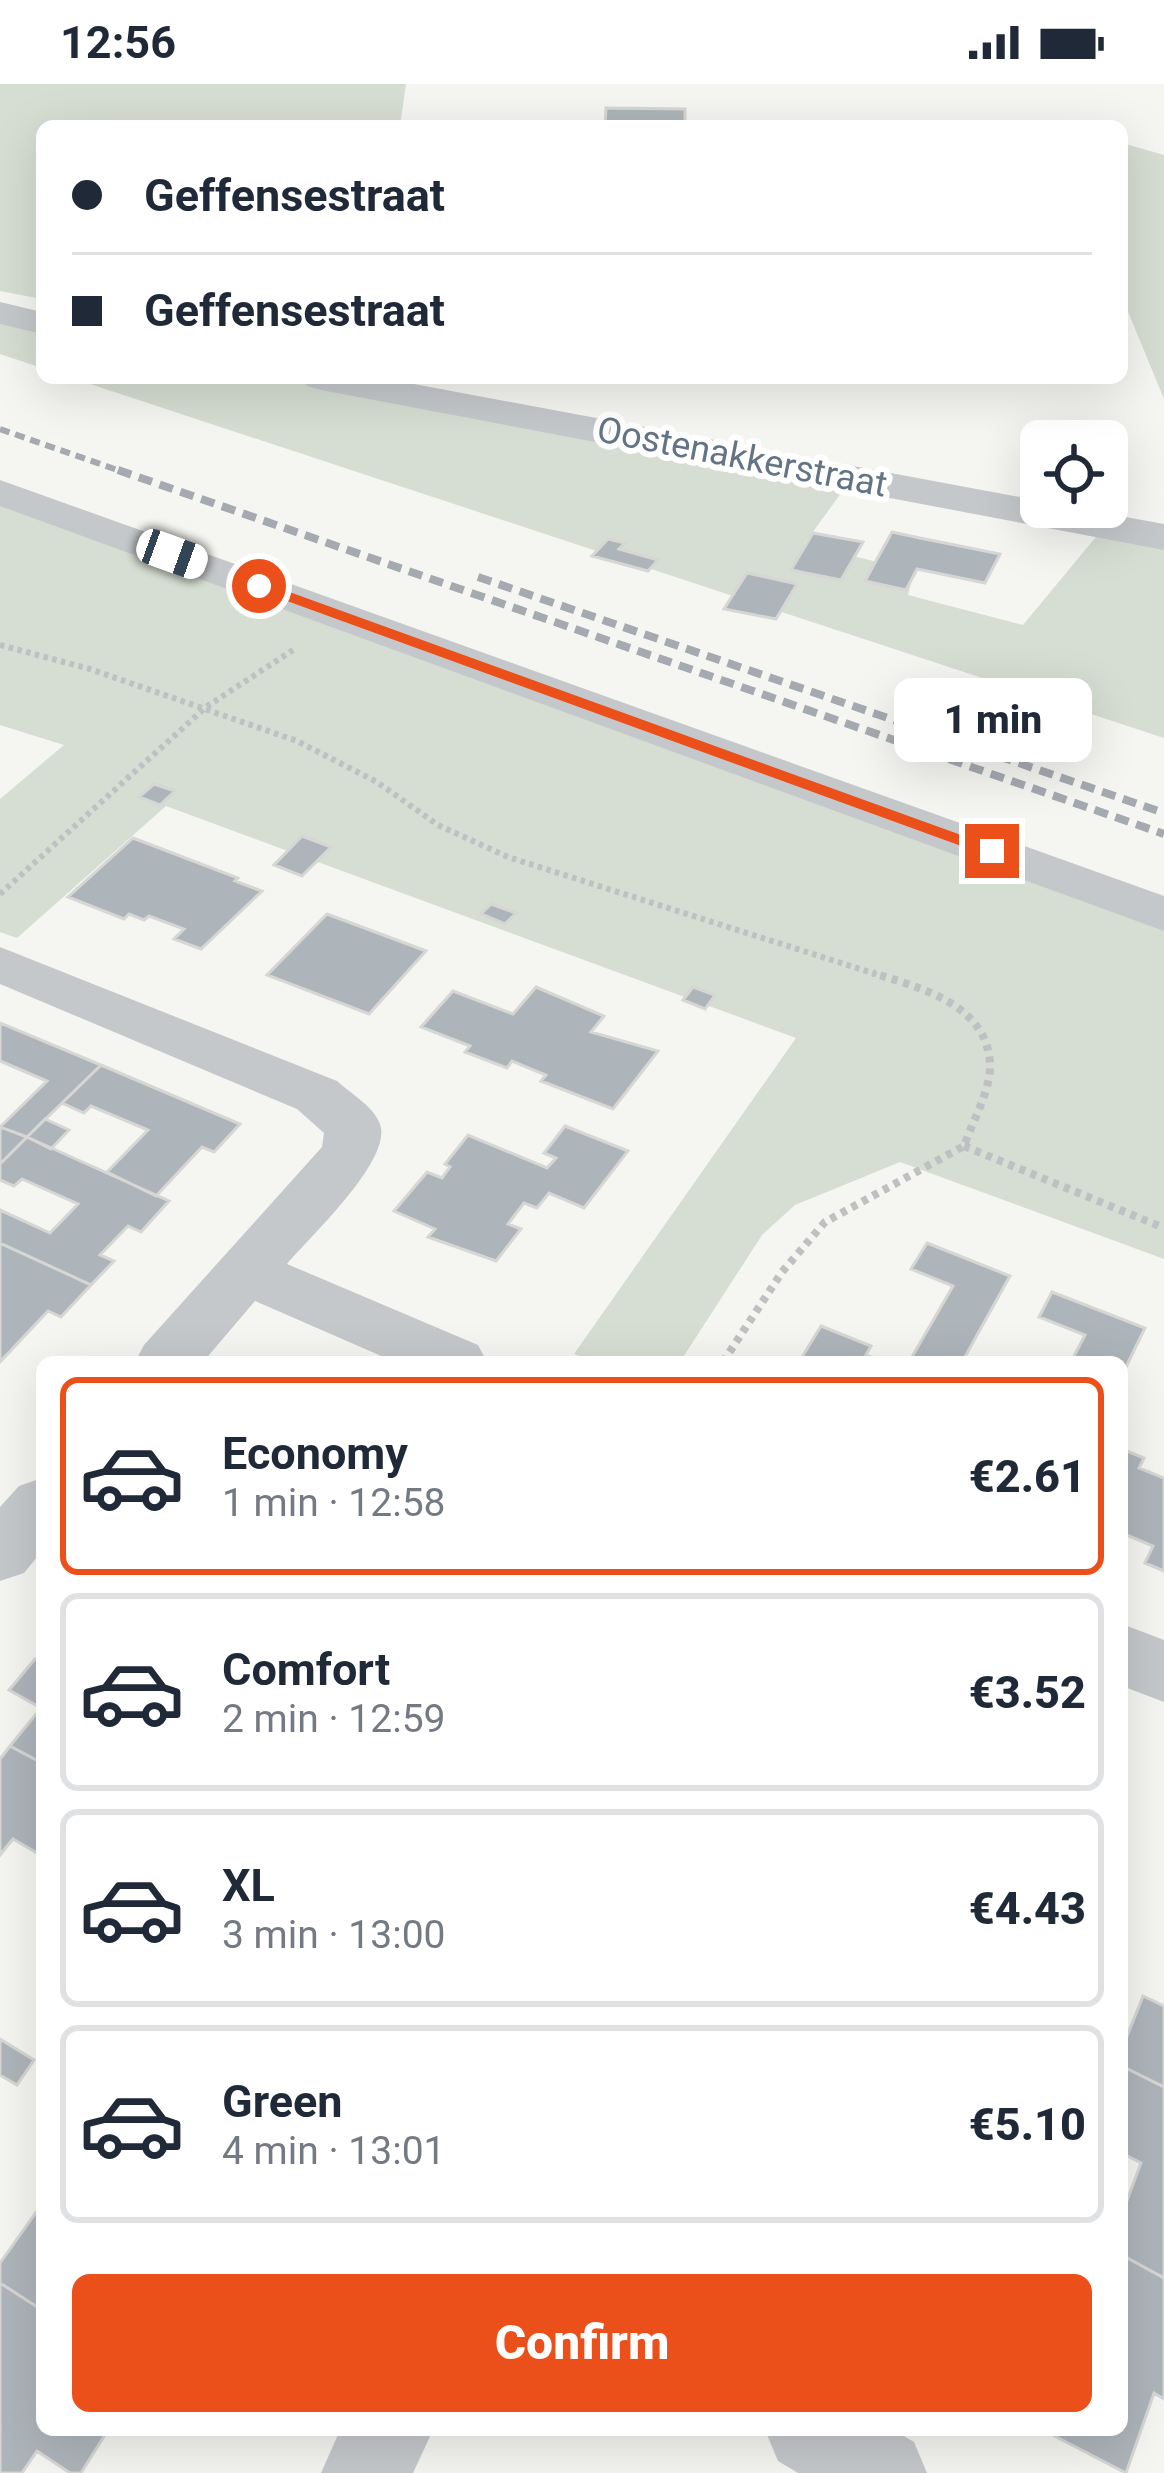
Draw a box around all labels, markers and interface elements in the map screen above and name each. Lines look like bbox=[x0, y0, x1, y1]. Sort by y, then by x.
text: 12:56 bbox=[60, 16, 176, 69]
text: Geffensestraat bbox=[144, 169, 445, 222]
text: Geffensestraat bbox=[144, 284, 445, 337]
street label: Oostenakkerstraat bbox=[593, 408, 891, 506]
map controls bbox=[1020, 420, 1128, 528]
button: locate bbox=[1020, 420, 1128, 528]
car bbox=[132, 525, 212, 583]
route start bbox=[232, 559, 286, 613]
callout: 1 min bbox=[893, 677, 1091, 761]
text: 1 min bbox=[944, 697, 1042, 743]
route end bbox=[965, 824, 1019, 878]
icon: car bbox=[78, 1422, 186, 1530]
text: Economy bbox=[222, 1427, 408, 1480]
text: €2.61 bbox=[969, 1450, 1086, 1503]
text: 1 min · 12:58 bbox=[222, 1480, 445, 1526]
icon: car bbox=[78, 1638, 186, 1746]
text: Comfort bbox=[222, 1643, 390, 1696]
text: €3.52 bbox=[969, 1666, 1086, 1719]
text: 2 min · 12:59 bbox=[222, 1696, 445, 1742]
icon: car bbox=[78, 1854, 186, 1962]
text: XL bbox=[222, 1859, 275, 1912]
text: €4.43 bbox=[969, 1882, 1086, 1935]
text: 3 min · 13:00 bbox=[222, 1912, 445, 1958]
icon: car bbox=[78, 2070, 186, 2178]
text: Green bbox=[222, 2075, 343, 2128]
text: €5.10 bbox=[969, 2098, 1086, 2151]
text: 4 min · 13:01 bbox=[222, 2128, 445, 2174]
button: Confirm bbox=[72, 2274, 1092, 2412]

